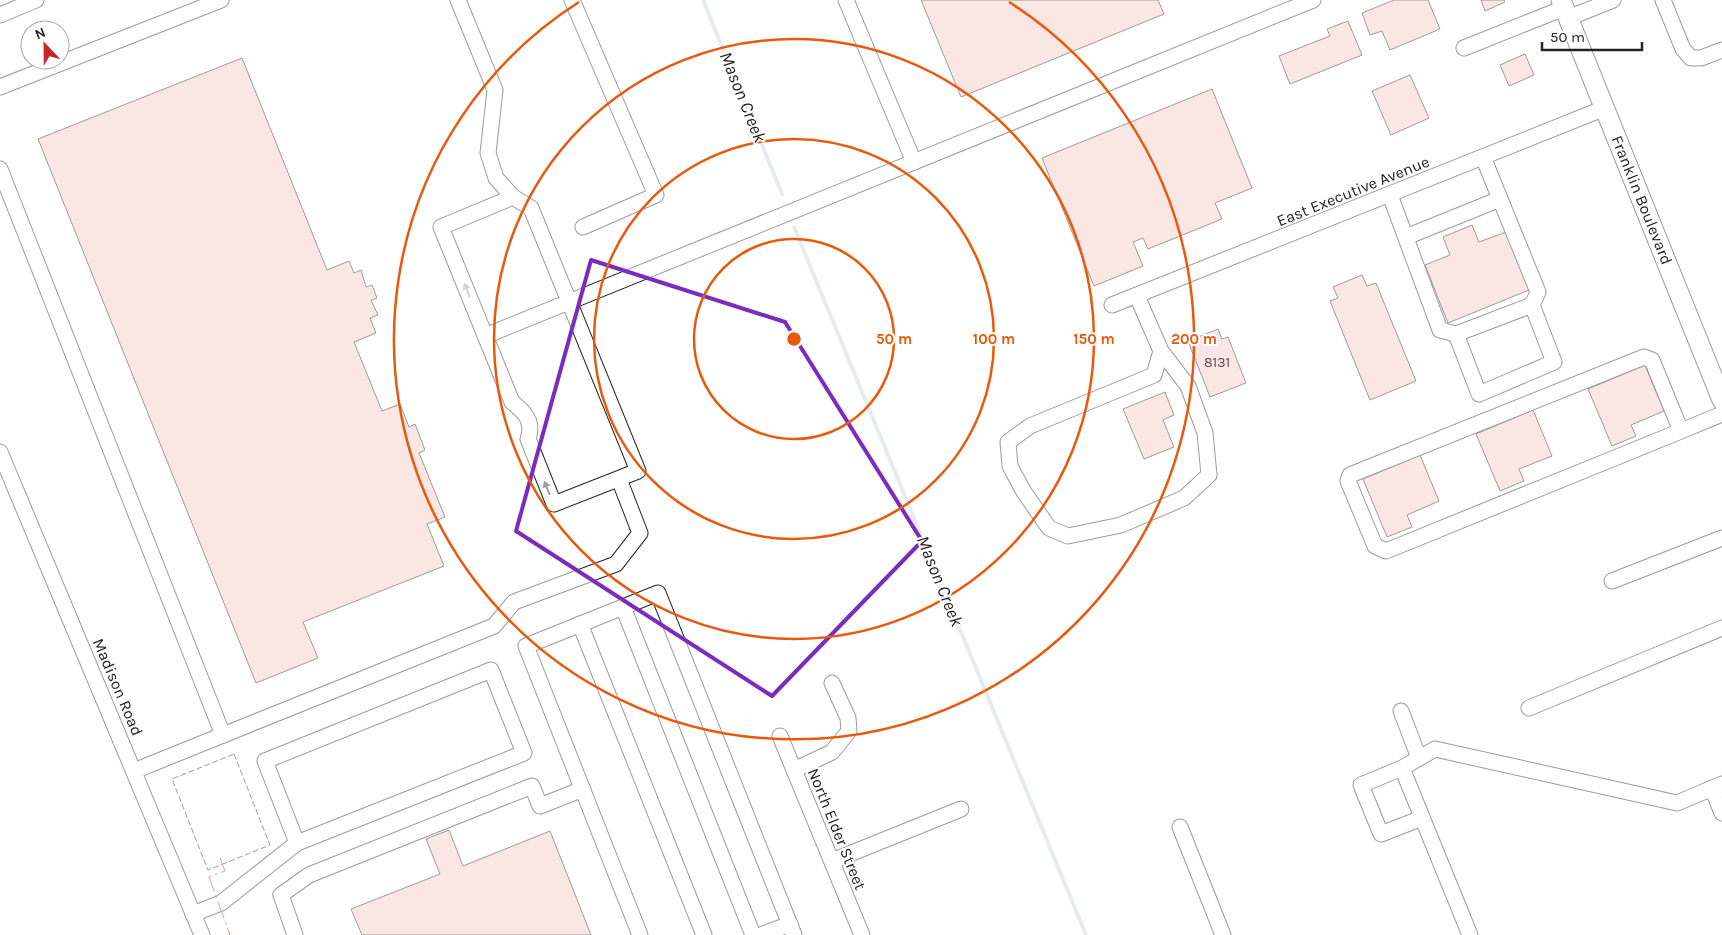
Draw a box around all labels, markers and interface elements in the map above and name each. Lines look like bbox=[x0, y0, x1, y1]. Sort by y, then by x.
north arrow bbox=[20, 20, 70, 70]
scale bar bbox=[1542, 20, 1642, 52]
text: N bbox=[32, 24, 48, 43]
text: 50 m bbox=[1550, 28, 1585, 46]
water label: Mason Creek bbox=[715, 49, 771, 146]
street label: Franklin Boulevard bbox=[1607, 133, 1677, 267]
street label: East Executive Avenue bbox=[1274, 152, 1432, 230]
one-way arrow bbox=[463, 283, 470, 298]
centre of rings bbox=[785, 330, 803, 348]
text: 50 m bbox=[876, 330, 912, 348]
text: 100 m bbox=[973, 330, 1015, 348]
text: 150 m bbox=[1073, 330, 1115, 348]
text: 200 m bbox=[1171, 330, 1217, 348]
house number: 8131 bbox=[1204, 354, 1230, 371]
one-way arrow bbox=[543, 480, 551, 495]
water label: Mason Creek bbox=[912, 533, 968, 630]
street label: Madison Road bbox=[89, 635, 147, 739]
street label: North Elder Street bbox=[804, 765, 870, 893]

